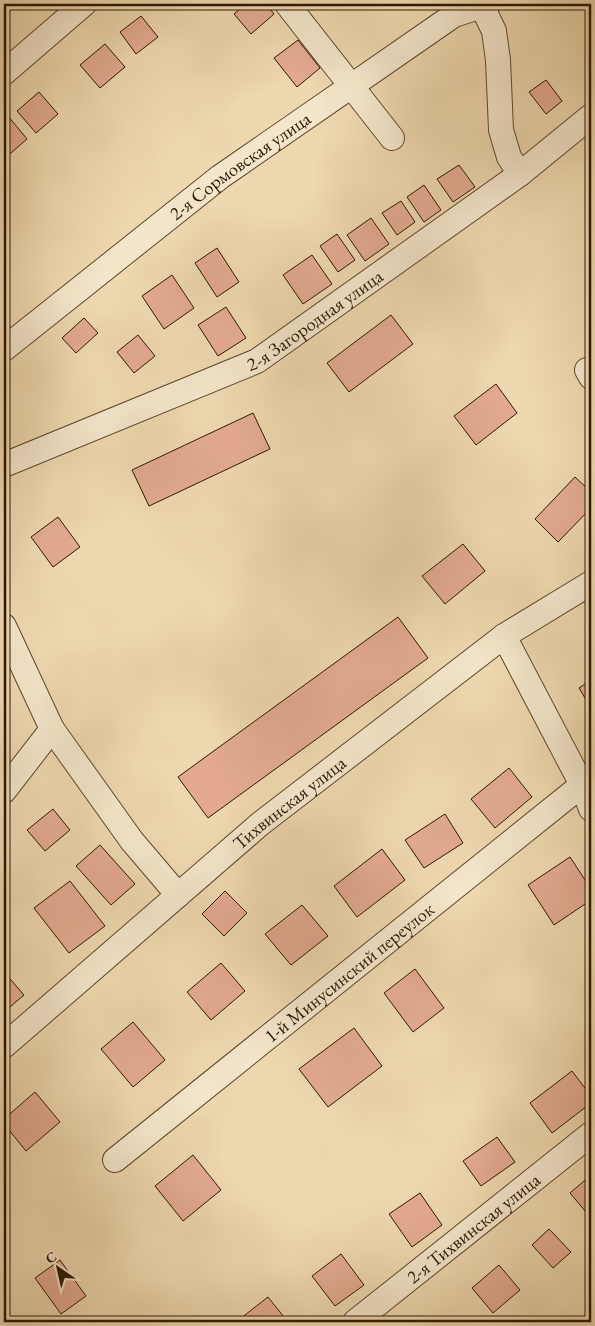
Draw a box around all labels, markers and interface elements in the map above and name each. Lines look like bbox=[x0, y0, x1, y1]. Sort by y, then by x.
street label: 2-я Сормовская улица bbox=[164, 106, 316, 226]
street label: 2-я Загородная улица bbox=[243, 263, 388, 377]
street label: Тихвинская улица bbox=[227, 750, 351, 855]
street label: 1-й Минусинский переулок bbox=[259, 897, 439, 1048]
street label: 2-я Тихвинская улица bbox=[401, 1167, 546, 1289]
north arrow bbox=[32, 1244, 82, 1294]
text: С bbox=[42, 1247, 60, 1267]

